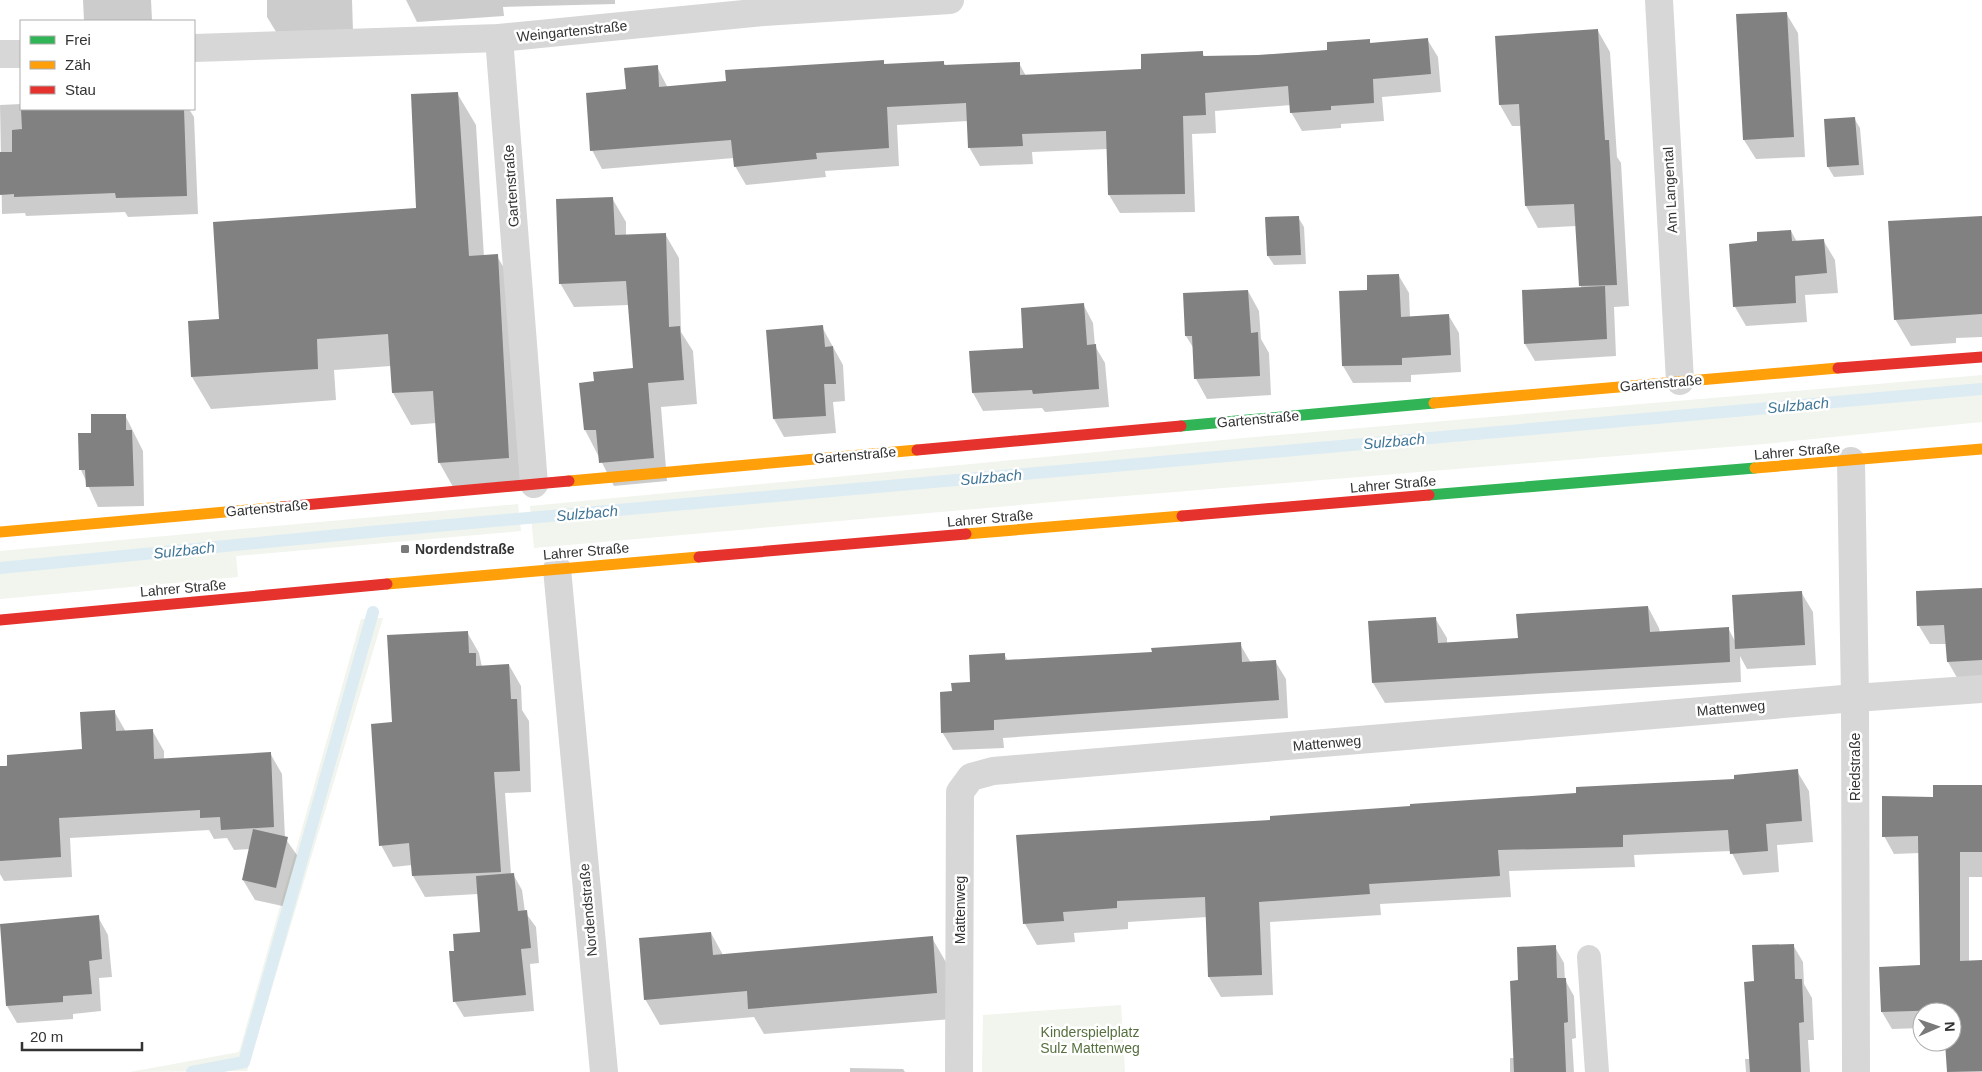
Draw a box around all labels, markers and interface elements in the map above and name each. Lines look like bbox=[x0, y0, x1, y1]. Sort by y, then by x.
street label: Weingartenstraße bbox=[516, 17, 628, 45]
legend bbox=[20, 20, 195, 110]
text: Frei bbox=[65, 31, 91, 48]
text: Zäh bbox=[65, 56, 91, 73]
text: Stau bbox=[65, 81, 96, 98]
street label: Gartenstraße bbox=[500, 144, 522, 228]
street label: Am Langental bbox=[1660, 146, 1680, 234]
street label: Gartenstraße bbox=[1619, 371, 1703, 395]
water label: Sulzbach bbox=[1767, 394, 1829, 416]
street label: Gartenstraße bbox=[1216, 407, 1300, 431]
water label: Sulzbach bbox=[1363, 430, 1425, 452]
street label: Lahrer Straße bbox=[1753, 439, 1841, 463]
street label: Gartenstraße bbox=[813, 443, 897, 467]
water label: Sulzbach bbox=[960, 466, 1022, 488]
street label: Lahrer Straße bbox=[1349, 472, 1437, 496]
street label: Gartenstraße bbox=[225, 496, 309, 520]
water label: Sulzbach bbox=[556, 502, 618, 524]
street label: Lahrer Straße bbox=[946, 506, 1034, 530]
water label: Sulzbach bbox=[152, 538, 216, 562]
street label: Lahrer Straße bbox=[542, 539, 630, 563]
place label: Nordendstraße bbox=[415, 541, 515, 557]
marker: Nordendstraße bbox=[399, 543, 411, 555]
street label: Lahrer Straße bbox=[139, 576, 227, 600]
street label: Mattenweg bbox=[1696, 697, 1766, 719]
street label: Mattenweg bbox=[1292, 732, 1362, 754]
street label: Riedstraße bbox=[1847, 733, 1863, 801]
street label: Nordendstraße bbox=[576, 863, 600, 957]
street label: Mattenweg bbox=[952, 876, 968, 944]
north arrow bbox=[1912, 1002, 1962, 1052]
scale bar bbox=[22, 1020, 142, 1052]
text: N bbox=[1942, 1021, 1958, 1032]
park label: Kinderspielplatz Sulz Mattenweg bbox=[1040, 1024, 1140, 1056]
text: 20 m bbox=[30, 1028, 63, 1045]

